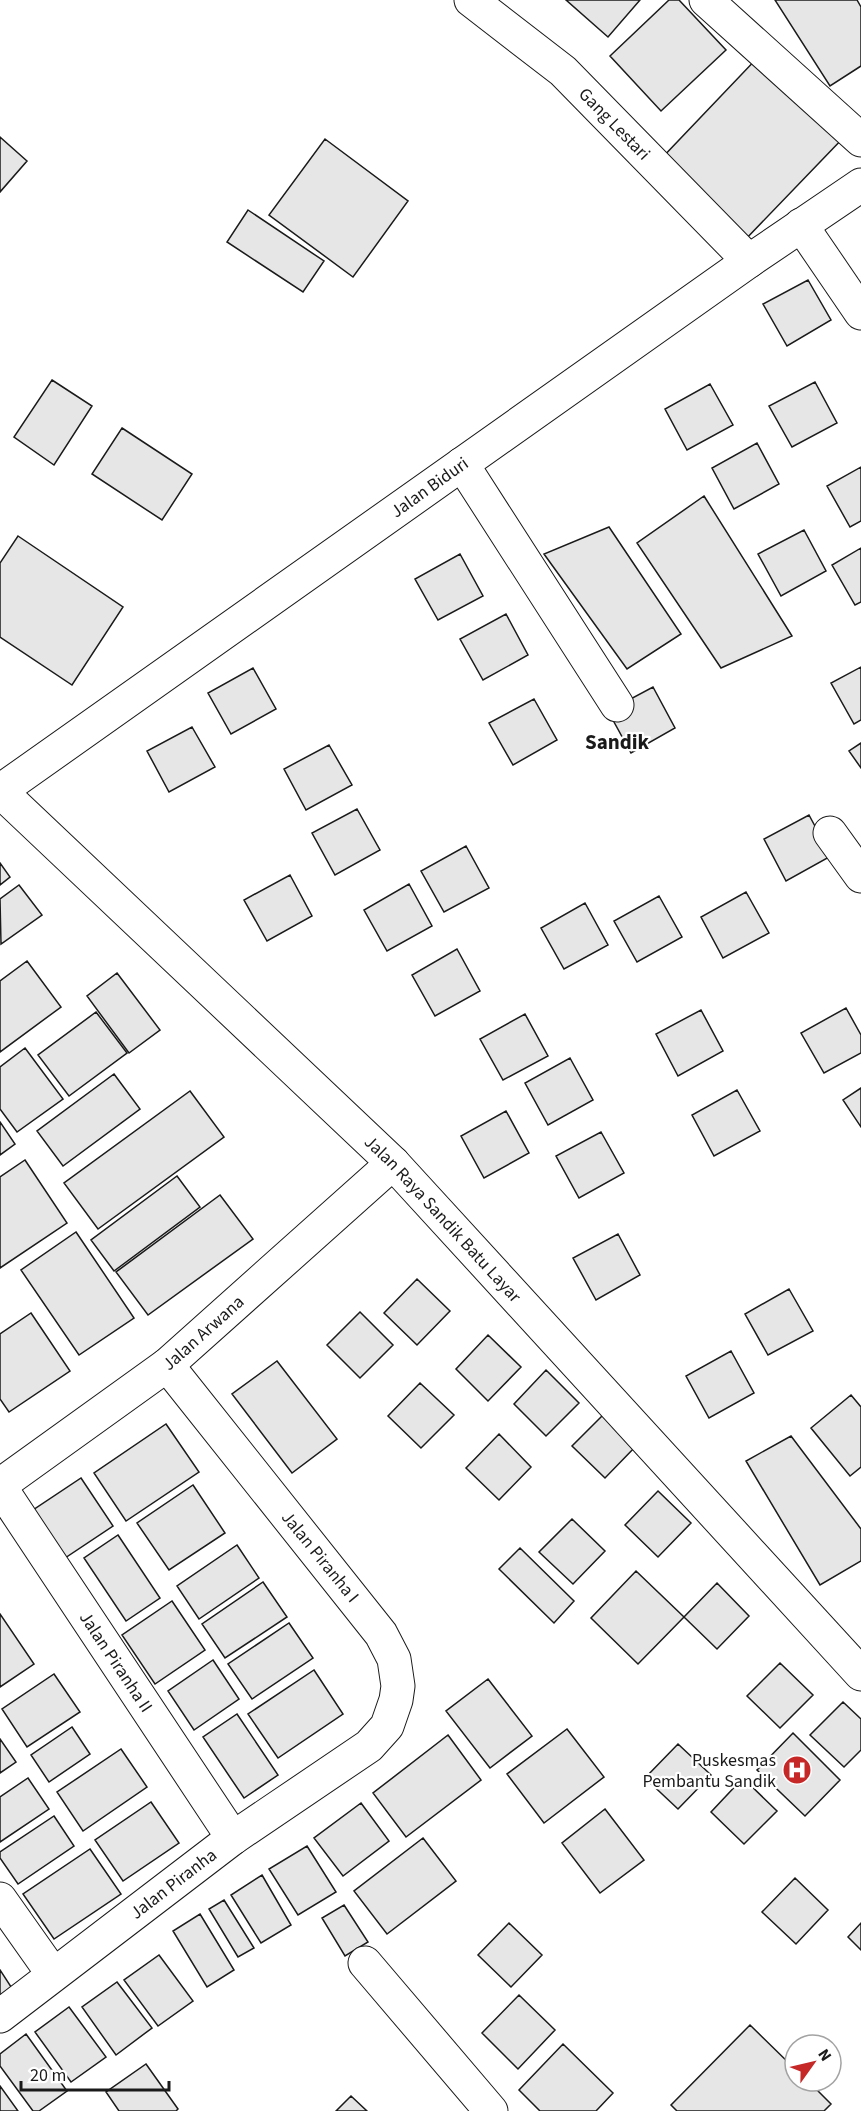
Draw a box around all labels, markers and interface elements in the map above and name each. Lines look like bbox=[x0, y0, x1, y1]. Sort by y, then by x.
street label: Gang Lestari bbox=[573, 82, 656, 166]
street label: Jalan Biduri bbox=[385, 451, 473, 523]
district label: Sandik bbox=[585, 727, 650, 757]
street label: Jalan Raya Sandik Batu Layar bbox=[359, 1130, 528, 1309]
street label: Jalan Arwana bbox=[157, 1289, 249, 1376]
street label: Jalan Piranha I bbox=[275, 1506, 365, 1608]
street label: Jalan Piranha II bbox=[74, 1607, 159, 1717]
place label: Puskesmas Pembantu Sandik bbox=[642, 1748, 776, 1794]
hospital icon: Puskesmas Pembantu Sandik bbox=[781, 1754, 813, 1786]
street label: Jalan Piranha bbox=[125, 1842, 222, 1925]
north arrow bbox=[783, 2033, 843, 2093]
text: N bbox=[813, 2045, 837, 2066]
scale bar bbox=[21, 2054, 170, 2092]
text: 20 m bbox=[30, 2063, 66, 2088]

